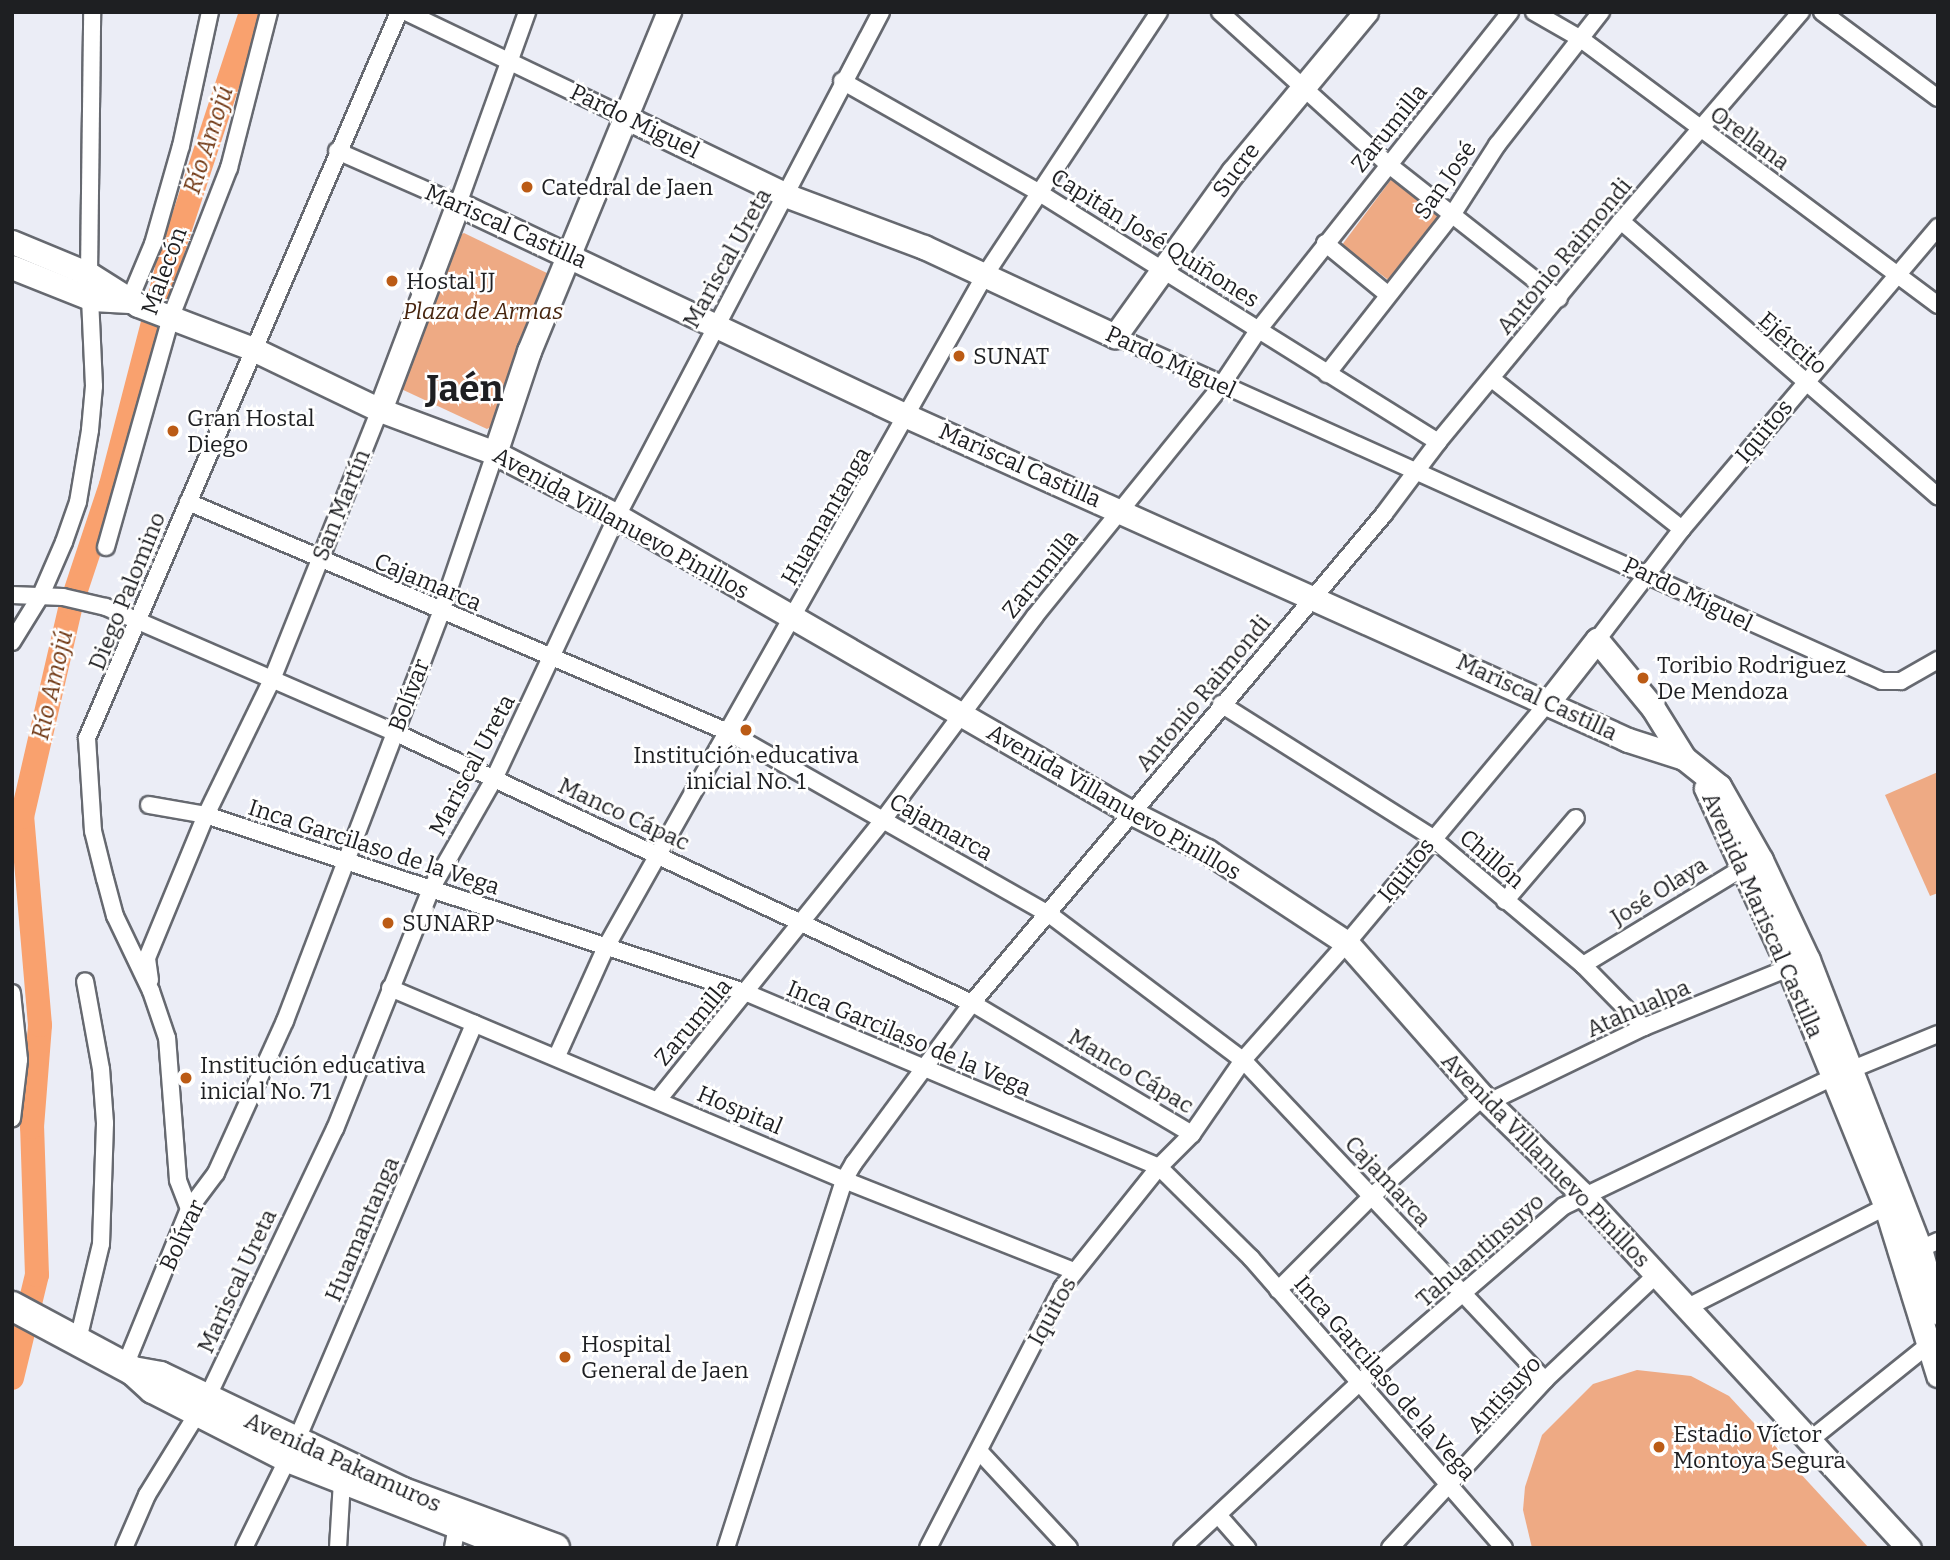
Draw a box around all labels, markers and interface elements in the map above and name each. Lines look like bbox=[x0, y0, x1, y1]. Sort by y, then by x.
street label: Pardo Miguel bbox=[566, 78, 704, 164]
street label: Zarumilla bbox=[1345, 78, 1433, 178]
water label: Río Amojú bbox=[178, 83, 240, 197]
street label: Orellana bbox=[1705, 100, 1795, 176]
street label: San José bbox=[1408, 136, 1482, 224]
street label: Sucre bbox=[1207, 137, 1265, 203]
street label: Capitán José Quiñones bbox=[1046, 163, 1264, 313]
street label: Antonio Raimondi bbox=[1491, 172, 1637, 340]
place label: Catedral de Jaen bbox=[541, 173, 713, 201]
street label: Mariscal Castilla bbox=[421, 178, 591, 274]
marker: Catedral de Jaen bbox=[519, 179, 535, 195]
street label: Mariscal Ureta bbox=[677, 183, 777, 333]
street label: Malecón bbox=[135, 223, 193, 319]
place label: Hostal JJ bbox=[406, 267, 495, 295]
marker: Hostal JJ bbox=[384, 273, 400, 289]
park label: Plaza de Armas bbox=[403, 297, 563, 325]
street label: Ejército bbox=[1753, 306, 1833, 380]
street label: Pardo Miguel bbox=[1102, 320, 1240, 404]
place label: SUNAT bbox=[973, 342, 1049, 370]
marker: SUNAT bbox=[951, 348, 967, 364]
district label: Jaén bbox=[427, 367, 503, 411]
street label: Iquitos bbox=[1730, 394, 1798, 468]
place label: Gran Hostal Diego bbox=[187, 404, 315, 458]
street label: Mariscal Castilla bbox=[935, 417, 1105, 513]
marker: Gran Hostal Diego bbox=[165, 423, 181, 439]
street label: Avenida Villanuevo Pinillos bbox=[488, 441, 754, 605]
street label: Huamantanga bbox=[775, 442, 877, 590]
street label: San Martín bbox=[306, 445, 376, 565]
street label: Diego Palomino bbox=[83, 508, 171, 674]
street label: Zarumilla bbox=[996, 524, 1084, 624]
street label: Cajamarca bbox=[370, 547, 486, 617]
street label: Pardo Miguel bbox=[1619, 551, 1757, 637]
street label: Antonio Raimondi bbox=[1130, 609, 1276, 777]
water label: Río Amojú bbox=[26, 627, 80, 743]
street label: Mariscal Castilla bbox=[1452, 648, 1622, 746]
place label: Toribio Rodriguez De Mendoza bbox=[1657, 651, 1846, 705]
street label: Bolívar bbox=[383, 655, 435, 735]
marker: Toribio Rodriguez De Mendoza bbox=[1635, 670, 1651, 686]
street label: Mariscal Ureta bbox=[423, 690, 521, 840]
street label: Avenida Villanuevo Pinillos bbox=[982, 718, 1246, 886]
marker: Institución educativa inicial No. 1 bbox=[738, 722, 754, 738]
place label: Institución educativa inicial No. 1 bbox=[633, 741, 859, 795]
street label: Manco Cápac bbox=[554, 772, 694, 856]
street label: Cajamarca bbox=[885, 787, 997, 867]
street label: Avenida Mariscal Castilla bbox=[1696, 788, 1830, 1042]
street label: Inca Garcilaso de la Vega bbox=[245, 793, 503, 901]
street label: Chillón bbox=[1454, 824, 1530, 894]
street label: Iquitos bbox=[1372, 832, 1440, 908]
street label: José Olaya bbox=[1606, 851, 1712, 931]
place label: SUNARP bbox=[402, 909, 495, 937]
marker: SUNARP bbox=[380, 915, 396, 931]
street label: Zarumilla bbox=[649, 973, 737, 1071]
street label: Atahualpa bbox=[1582, 973, 1694, 1043]
street label: Inca Garcilaso de la Vega bbox=[783, 974, 1035, 1102]
street label: Manco Cápac bbox=[1063, 1023, 1199, 1119]
street label: Avenida Villanuevo Pinillos bbox=[1436, 1047, 1656, 1273]
place label: Institución educativa inicial No. 71 bbox=[200, 1051, 426, 1105]
marker: Institución educativa inicial No. 71 bbox=[178, 1070, 194, 1086]
street label: Hospital bbox=[693, 1080, 787, 1140]
street label: Cajamarca bbox=[1339, 1130, 1437, 1232]
street label: Huamantanga bbox=[319, 1152, 405, 1306]
street label: Tahuantinsuyo bbox=[1411, 1187, 1549, 1313]
street label: Bolívar bbox=[154, 1195, 210, 1275]
street label: Mariscal Ureta bbox=[192, 1205, 282, 1357]
street label: Inca Garcilaso de la Vega bbox=[1288, 1270, 1482, 1486]
street label: Iquitos bbox=[1022, 1272, 1082, 1350]
place label: Hospital General de Jaen bbox=[581, 1330, 749, 1384]
marker: Hospital General de Jaen bbox=[555, 1347, 575, 1367]
street label: Antisuyo bbox=[1461, 1350, 1547, 1438]
street label: Avenida Pakamuros bbox=[240, 1406, 446, 1518]
place label: Estadio Víctor Montoya Segura bbox=[1673, 1420, 1846, 1474]
marker: Estadio Víctor Montoya Segura bbox=[1651, 1439, 1667, 1455]

